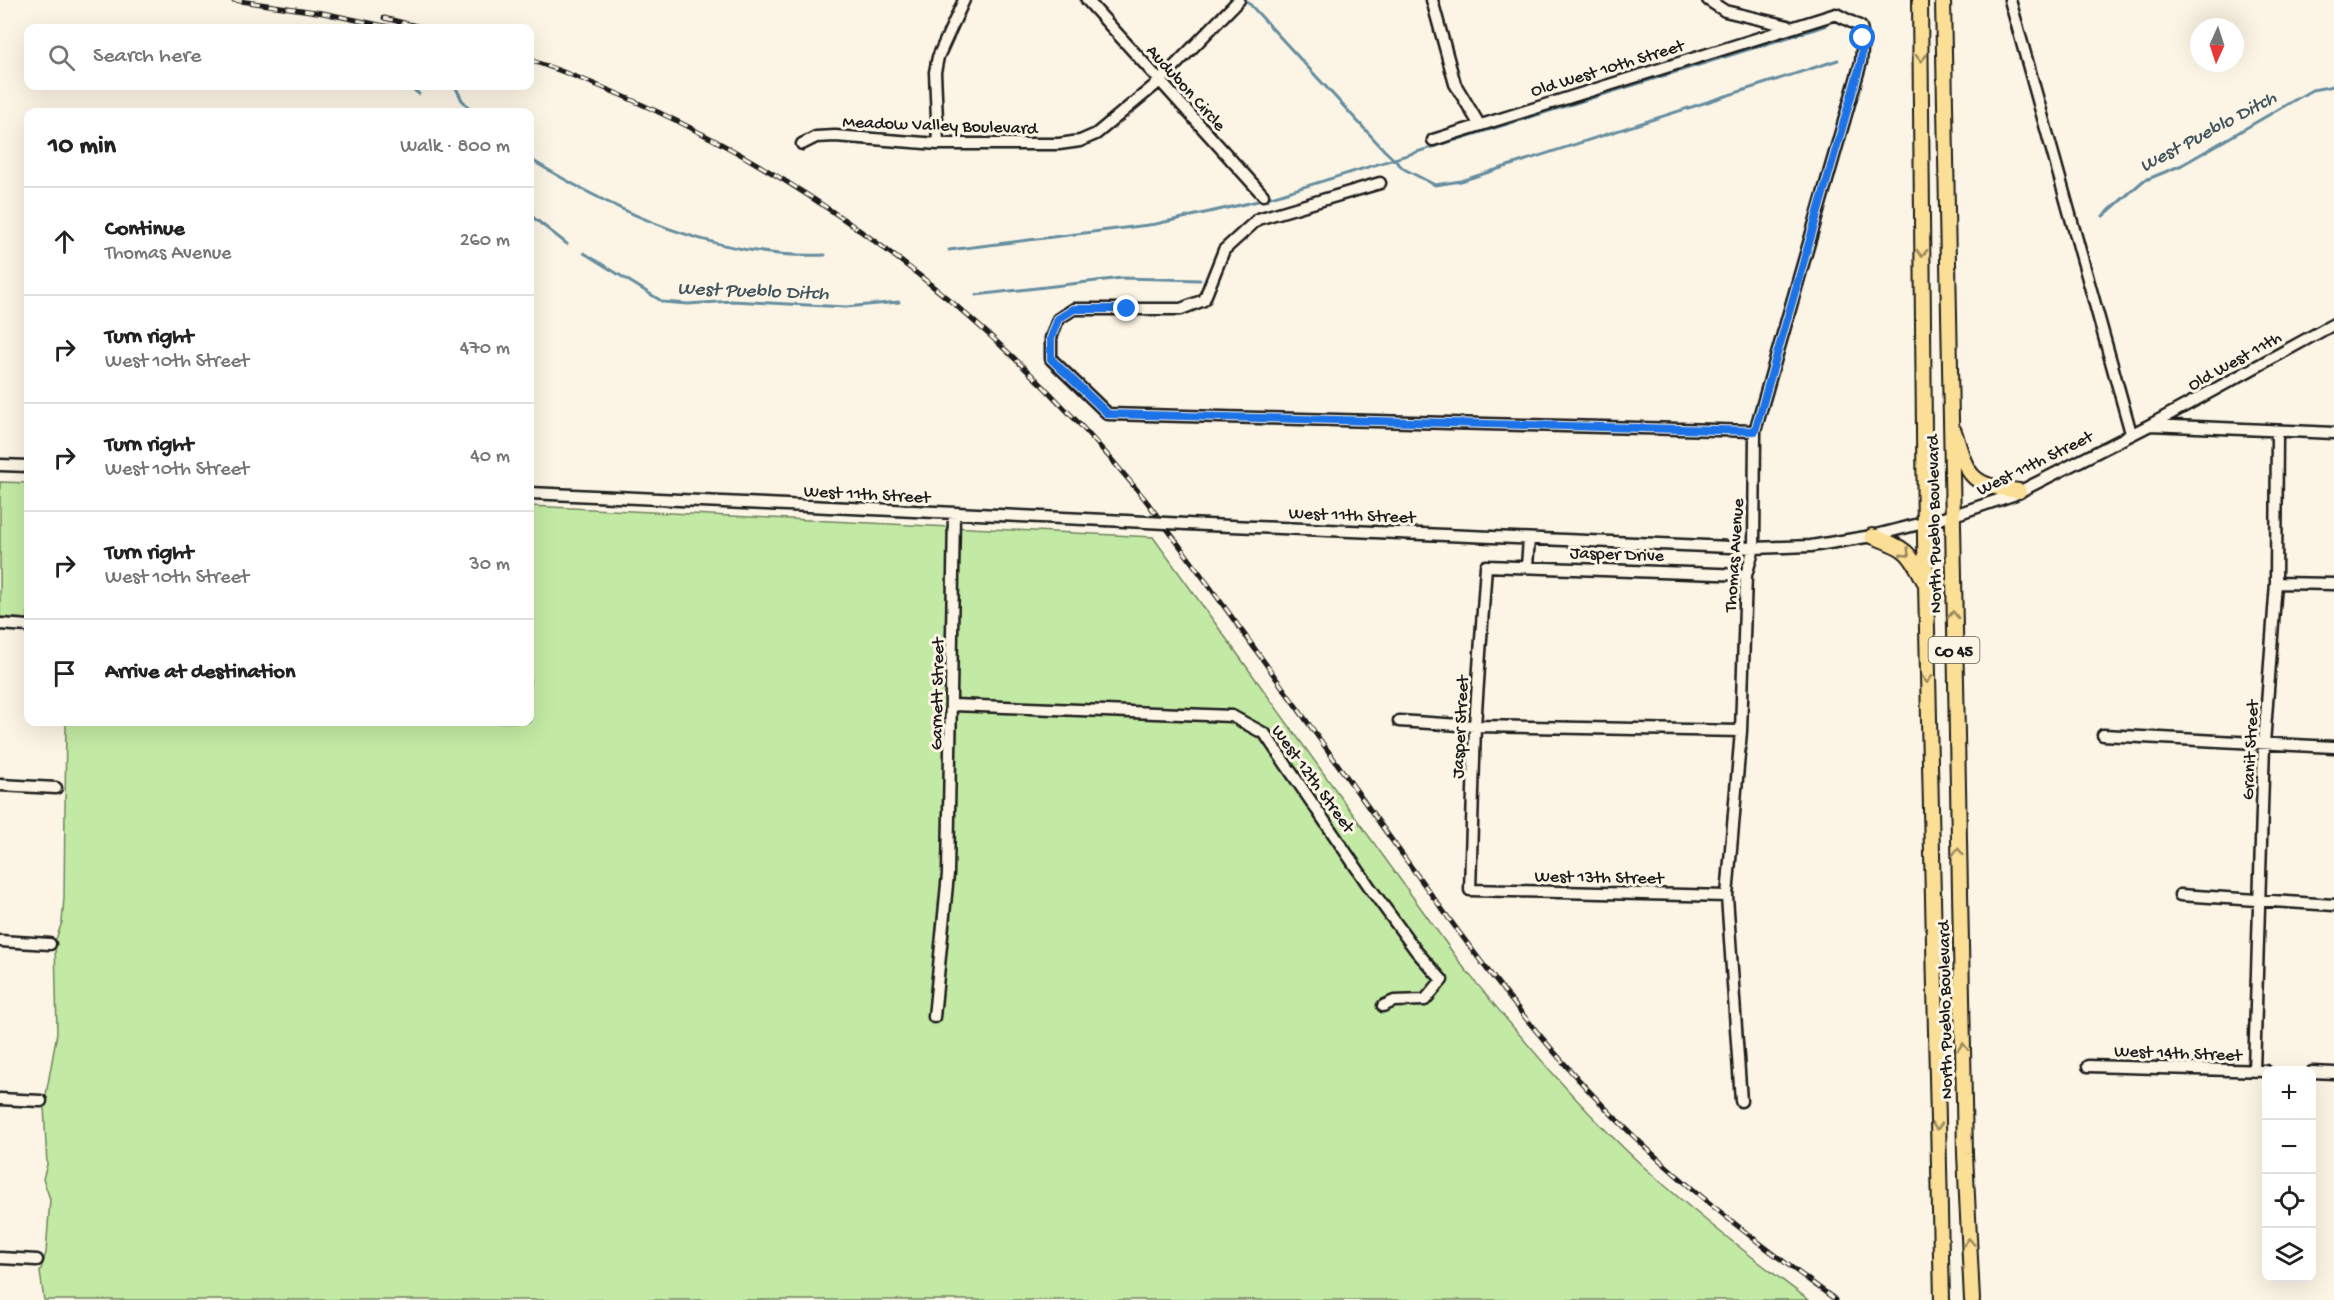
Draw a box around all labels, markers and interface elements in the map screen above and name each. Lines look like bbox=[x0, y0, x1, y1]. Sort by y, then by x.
north arrow bbox=[2190, 18, 2244, 72]
search box bbox=[24, 24, 534, 90]
route start bbox=[1849, 24, 1875, 50]
street label: Old West 10th Street bbox=[1529, 36, 1688, 103]
icon: search bbox=[45, 41, 78, 74]
street label: Audubon Circle bbox=[1141, 41, 1230, 137]
text: Search here bbox=[93, 44, 201, 70]
one-way arrow bbox=[1915, 54, 1927, 63]
water label: West Pueblo Ditch bbox=[2136, 87, 2281, 179]
street label: Meadow Valley Boulevard bbox=[842, 113, 1039, 140]
text: 10 min bbox=[48, 132, 116, 163]
text: Walk · 800 m bbox=[400, 136, 510, 159]
text: Continue bbox=[105, 217, 185, 243]
icon: ahead bbox=[48, 225, 81, 258]
text: 260 m bbox=[460, 230, 510, 253]
text: Thomas Avenue bbox=[105, 243, 231, 266]
one-way arrow bbox=[1916, 249, 1928, 258]
water label: West Pueblo Ditch bbox=[677, 278, 829, 307]
route end bbox=[1113, 295, 1139, 321]
text: Turn right bbox=[105, 325, 193, 351]
street label: Old West 11th bbox=[2185, 328, 2286, 397]
icon: right bbox=[48, 333, 81, 366]
text: 470 m bbox=[460, 338, 510, 361]
text: West 10th Street bbox=[105, 351, 249, 374]
street label: West 11th Street bbox=[1974, 426, 2098, 501]
text: Turn right bbox=[105, 433, 193, 459]
street label: North Pueblo Boulevard bbox=[1923, 433, 1948, 613]
icon: right bbox=[48, 441, 81, 474]
text: 40 m bbox=[470, 446, 510, 469]
text: West 10th Street bbox=[105, 459, 249, 482]
street label: West 11th Street bbox=[803, 482, 932, 509]
street label: Thomas Avenue bbox=[1721, 497, 1750, 614]
street label: West 11th Street bbox=[1288, 504, 1417, 529]
text: Turn right bbox=[105, 541, 193, 567]
street label: Jasper Drive bbox=[1569, 543, 1665, 568]
one-way arrow bbox=[1899, 546, 1909, 557]
icon: right bbox=[48, 549, 81, 582]
text: 30 m bbox=[469, 554, 510, 577]
text: West 10th Street bbox=[105, 567, 249, 590]
one-way arrow bbox=[1947, 610, 1959, 619]
street label: Garnett Street bbox=[927, 636, 950, 750]
road number: CO 45 bbox=[1928, 637, 1980, 663]
icon: arrive bbox=[48, 657, 81, 690]
text: Arrive at destination bbox=[105, 660, 295, 686]
street label: Jasper Street bbox=[1448, 674, 1475, 779]
one-way arrow bbox=[1921, 675, 1934, 684]
street label: Granit Street bbox=[2238, 698, 2265, 801]
street label: West 12th Street bbox=[1266, 721, 1359, 839]
one-way arrow bbox=[1952, 847, 1965, 856]
street label: West 13th Street bbox=[1534, 867, 1665, 890]
street label: North Pueblo Boulevard bbox=[1934, 919, 1959, 1099]
one-way arrow bbox=[1956, 1042, 1969, 1051]
street label: West 14th Street bbox=[2114, 1042, 2244, 1067]
map controls bbox=[2262, 1066, 2316, 1282]
button: + bbox=[2262, 1066, 2316, 1120]
button: − bbox=[2262, 1120, 2316, 1174]
one-way arrow bbox=[1931, 1122, 1943, 1131]
button: locate bbox=[2262, 1174, 2316, 1228]
button: layers bbox=[2262, 1228, 2316, 1282]
one-way arrow bbox=[1963, 1237, 1975, 1246]

